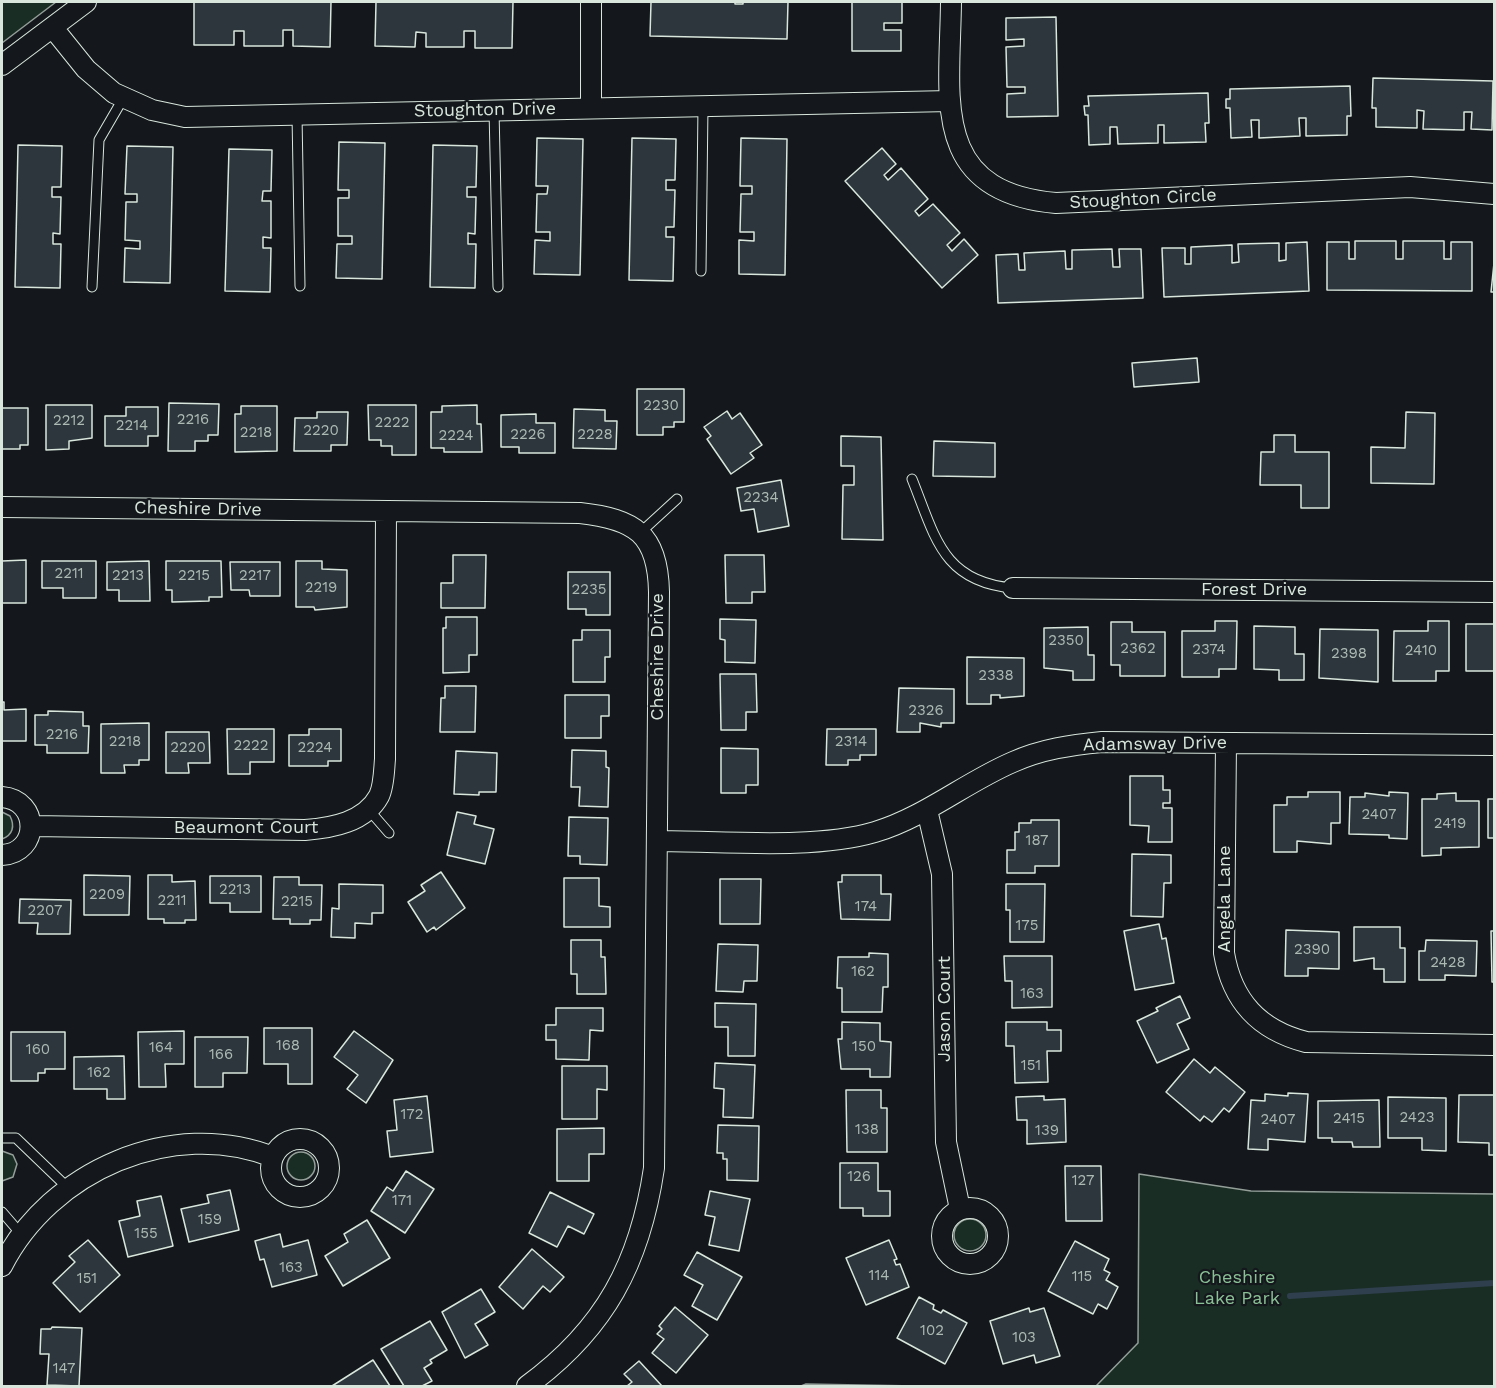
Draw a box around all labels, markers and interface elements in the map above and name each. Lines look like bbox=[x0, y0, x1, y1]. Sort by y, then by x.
street label: Stoughton Drive bbox=[414, 98, 556, 122]
street label: Stoughton Circle bbox=[1069, 184, 1217, 214]
house number: 2230 bbox=[643, 397, 679, 415]
house number: 2216 bbox=[177, 411, 209, 429]
house number: 2212 bbox=[53, 412, 85, 430]
house number: 2222 bbox=[375, 414, 409, 432]
house number: 2214 bbox=[116, 417, 148, 435]
house number: 2220 bbox=[303, 422, 339, 440]
house number: 2218 bbox=[240, 424, 272, 442]
house number: 2226 bbox=[510, 426, 546, 444]
house number: 2228 bbox=[577, 426, 613, 444]
house number: 2224 bbox=[439, 427, 473, 445]
house number: 2234 bbox=[743, 489, 779, 507]
street label: Cheshire Drive bbox=[134, 497, 262, 521]
house number: 2211 bbox=[54, 565, 84, 583]
house number: 2213 bbox=[112, 567, 144, 585]
house number: 2215 bbox=[178, 567, 210, 585]
house number: 2217 bbox=[239, 567, 271, 585]
house number: 2219 bbox=[305, 579, 337, 597]
street label: Forest Drive bbox=[1201, 579, 1307, 601]
house number: 2235 bbox=[572, 581, 606, 599]
street label: Cheshire Drive bbox=[647, 593, 669, 721]
house number: 2350 bbox=[1048, 632, 1084, 650]
house number: 2362 bbox=[1120, 640, 1156, 658]
house number: 2374 bbox=[1192, 641, 1226, 659]
house number: 2410 bbox=[1405, 642, 1437, 660]
house number: 2398 bbox=[1331, 645, 1367, 663]
house number: 2338 bbox=[978, 667, 1014, 685]
house number: 2326 bbox=[908, 702, 944, 720]
house number: 2216 bbox=[46, 726, 78, 744]
street label: Adamsway Drive bbox=[1083, 732, 1227, 756]
house number: 2218 bbox=[109, 733, 141, 751]
house number: 2314 bbox=[835, 733, 867, 751]
house number: 2222 bbox=[234, 737, 268, 755]
house number: 2220 bbox=[170, 739, 206, 757]
house number: 2224 bbox=[298, 739, 332, 757]
house number: 2407 bbox=[1362, 806, 1396, 824]
house number: 2419 bbox=[1434, 815, 1466, 833]
street label: Beaumont Court bbox=[174, 817, 318, 839]
house number: 187 bbox=[1026, 832, 1048, 850]
street label: Angela Lane bbox=[1214, 845, 1236, 953]
house number: 2213 bbox=[219, 881, 251, 899]
house number: 2209 bbox=[89, 886, 125, 904]
house number: 2211 bbox=[157, 892, 187, 910]
house number: 2215 bbox=[281, 893, 313, 911]
house number: 174 bbox=[855, 898, 877, 916]
house number: 2207 bbox=[28, 902, 62, 920]
house number: 175 bbox=[1016, 917, 1038, 935]
house number: 2390 bbox=[1294, 941, 1330, 959]
house number: 2428 bbox=[1430, 954, 1466, 972]
street label: Jason Court bbox=[934, 956, 956, 1062]
house number: 162 bbox=[851, 963, 875, 981]
house number: 163 bbox=[1020, 985, 1044, 1003]
house number: 168 bbox=[276, 1037, 300, 1055]
house number: 150 bbox=[852, 1038, 876, 1056]
house number: 164 bbox=[149, 1039, 173, 1057]
house number: 160 bbox=[26, 1041, 50, 1059]
house number: 166 bbox=[209, 1046, 233, 1064]
house number: 151 bbox=[1021, 1057, 1041, 1075]
house number: 162 bbox=[87, 1064, 111, 1082]
house number: 172 bbox=[400, 1106, 424, 1124]
house number: 2423 bbox=[1400, 1109, 1434, 1127]
house number: 2415 bbox=[1333, 1110, 1365, 1128]
house number: 2407 bbox=[1261, 1111, 1295, 1129]
house number: 138 bbox=[855, 1121, 879, 1139]
house number: 139 bbox=[1035, 1122, 1059, 1140]
house number: 126 bbox=[847, 1168, 871, 1186]
house number: 127 bbox=[1072, 1172, 1094, 1190]
house number: 171 bbox=[392, 1192, 412, 1210]
house number: 159 bbox=[198, 1211, 222, 1229]
house number: 155 bbox=[134, 1225, 158, 1243]
house number: 163 bbox=[279, 1259, 303, 1277]
house number: 114 bbox=[869, 1267, 889, 1285]
park label: Cheshire Lake Park bbox=[1194, 1267, 1280, 1310]
house number: 115 bbox=[1072, 1268, 1092, 1286]
house number: 151 bbox=[77, 1270, 97, 1288]
house number: 102 bbox=[920, 1322, 944, 1340]
house number: 103 bbox=[1012, 1329, 1036, 1347]
house number: 147 bbox=[53, 1360, 75, 1378]

